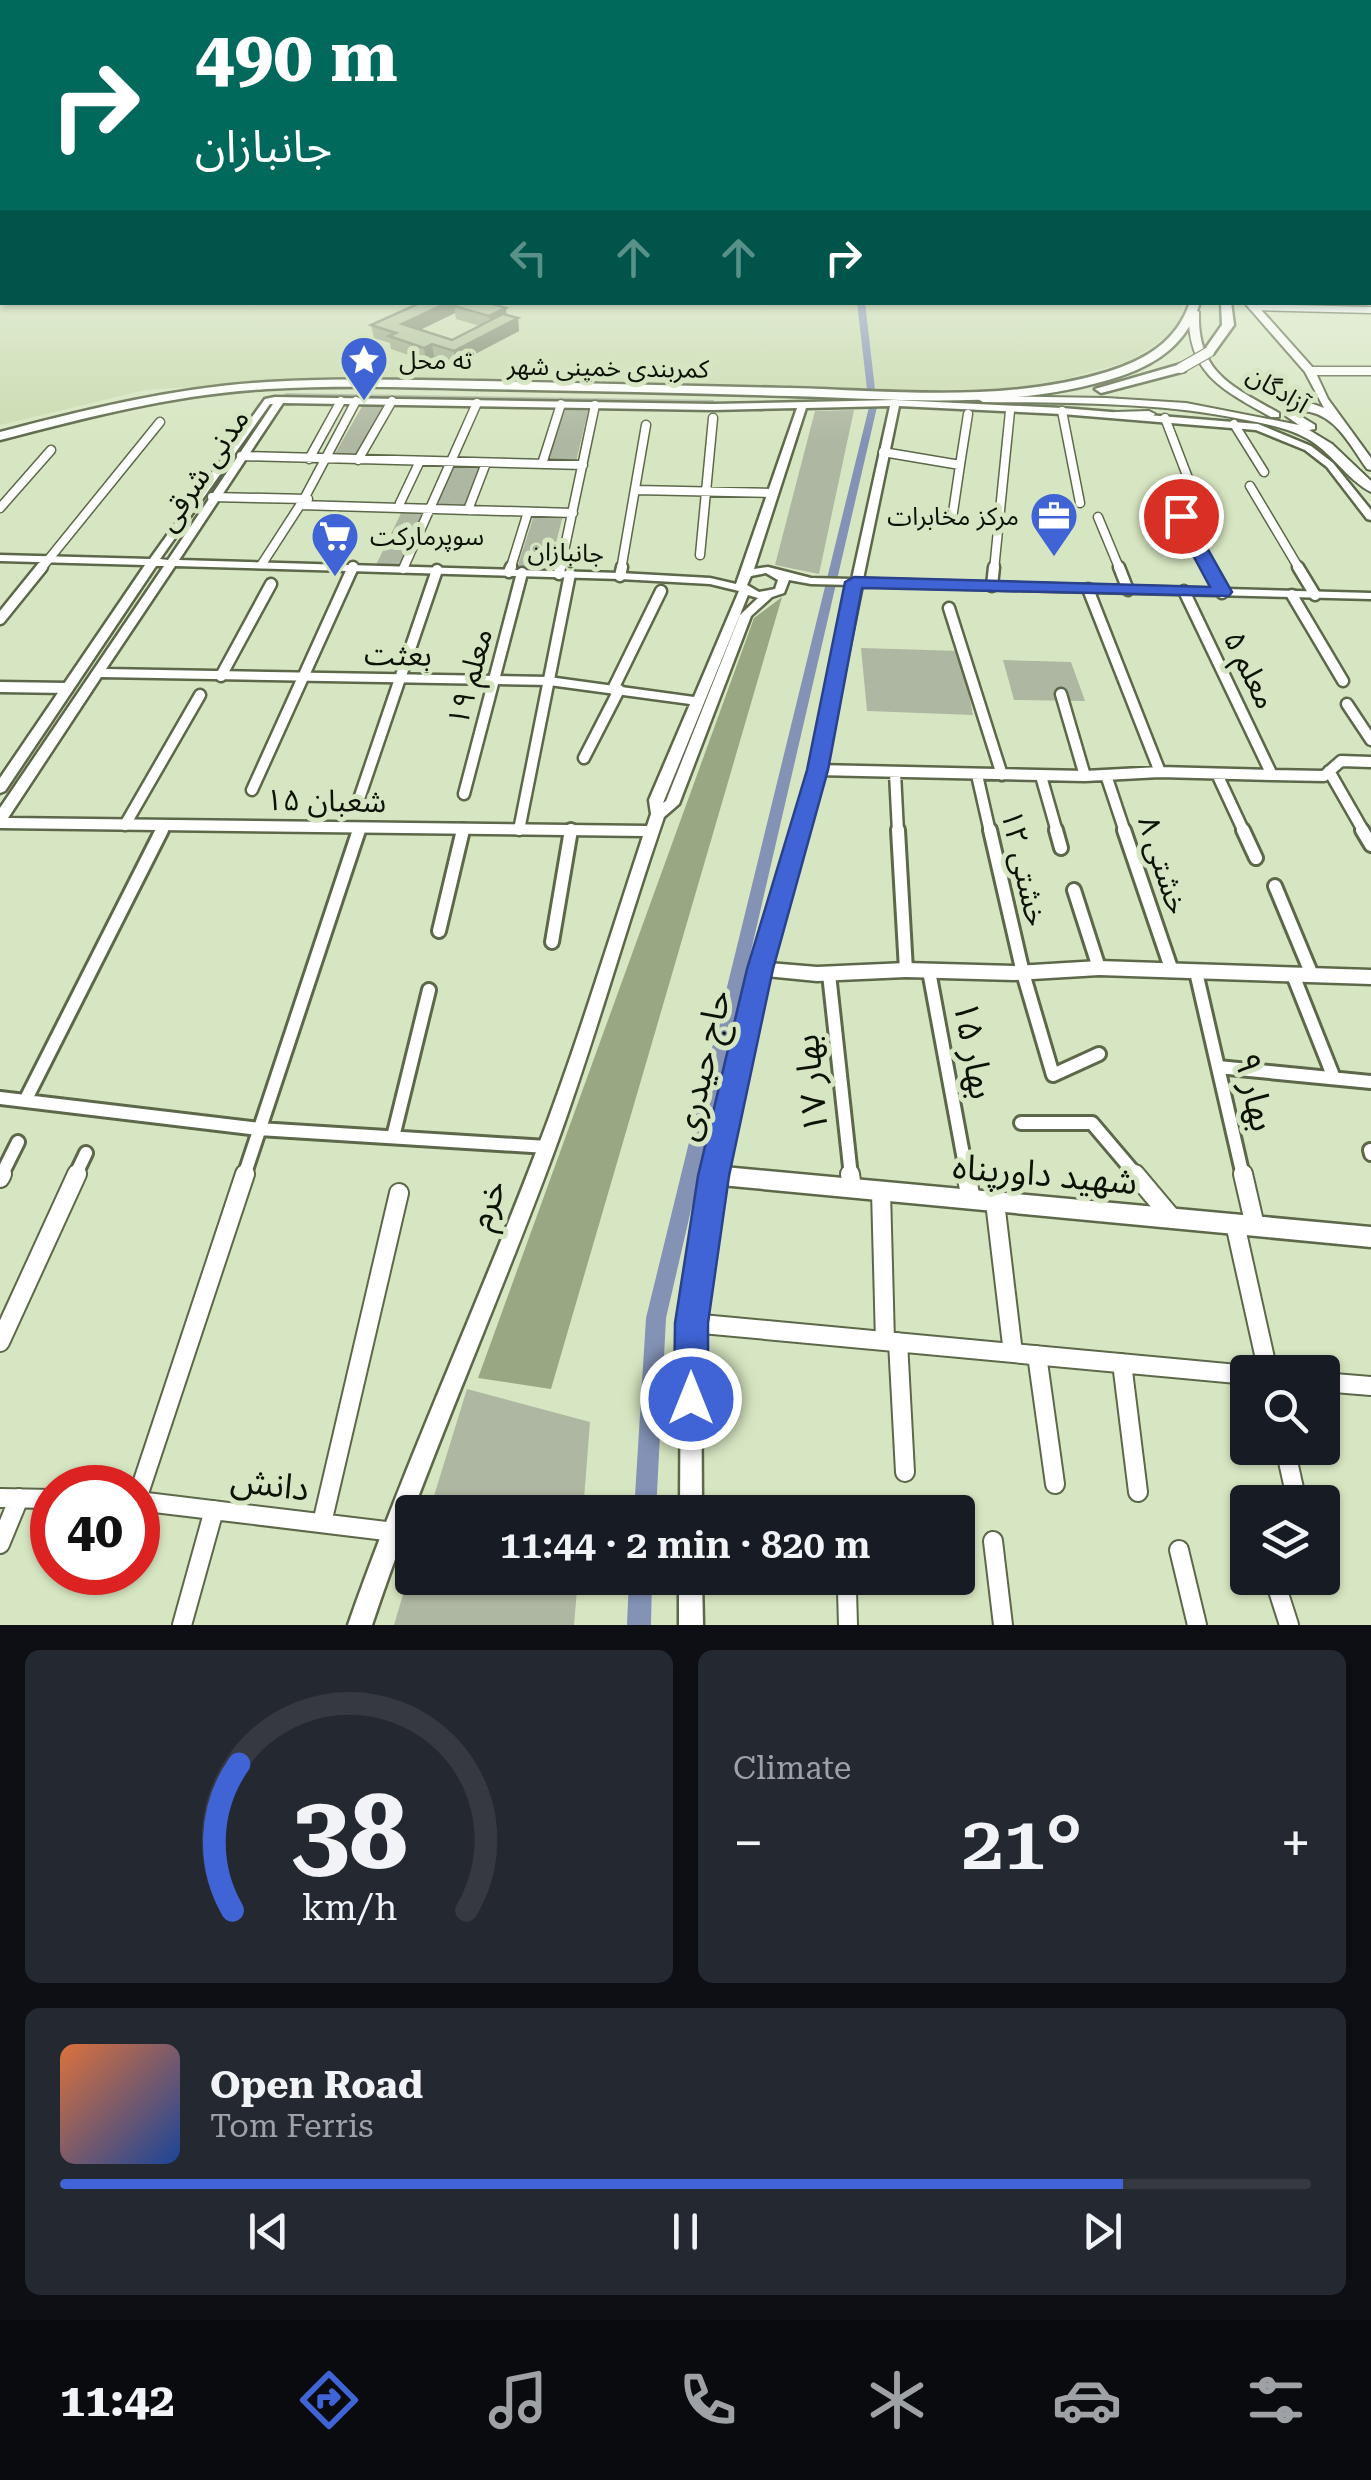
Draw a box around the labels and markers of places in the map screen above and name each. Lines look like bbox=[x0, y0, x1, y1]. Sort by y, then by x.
place icon: ته محل bbox=[338, 334, 390, 402]
place label: ته محل bbox=[399, 346, 472, 375]
pin bbox=[1139, 474, 1224, 559]
office icon: مرکز مخابرات bbox=[1028, 490, 1080, 558]
place label: مرکز مخابرات bbox=[887, 502, 1019, 531]
supermarket icon: سوپرمارکت bbox=[309, 510, 361, 578]
place label: سوپرمارکت bbox=[370, 522, 484, 552]

